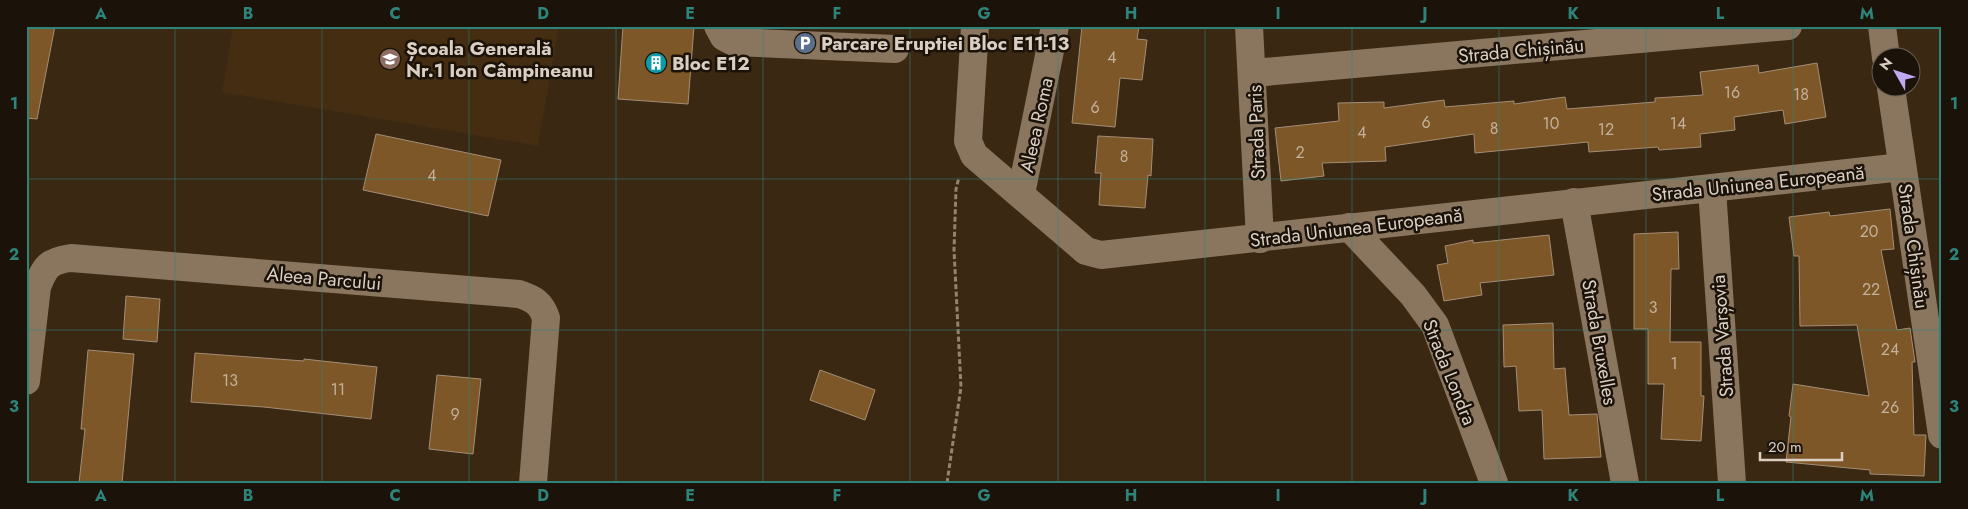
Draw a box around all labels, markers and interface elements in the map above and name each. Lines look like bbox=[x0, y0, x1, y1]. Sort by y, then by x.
text: A bbox=[94, 2, 107, 25]
text: B bbox=[243, 2, 253, 25]
text: C bbox=[389, 2, 401, 25]
text: D bbox=[537, 2, 549, 25]
text: E bbox=[685, 2, 695, 25]
text: F bbox=[833, 2, 841, 25]
text: G bbox=[977, 2, 991, 25]
text: H bbox=[1125, 2, 1137, 25]
text: I bbox=[1275, 2, 1281, 25]
text: J bbox=[1419, 2, 1428, 25]
text: K bbox=[1567, 2, 1579, 25]
text: L bbox=[1716, 2, 1725, 25]
text: M bbox=[1860, 2, 1874, 25]
place label: Parcare Eruptiei Bloc E11-13 bbox=[821, 30, 1070, 57]
parking icon: Parcare Eruptiei Bloc E11-13 bbox=[793, 31, 817, 55]
street label: Strada Chișinău bbox=[1457, 32, 1585, 69]
place label: Școala Generală Nr.1 Ion Câmpineanu bbox=[406, 35, 593, 84]
house number: 4 bbox=[1107, 46, 1117, 69]
school or university icon: Școala Generală Nr.1 Ion Câmpineanu bbox=[378, 47, 402, 71]
north arrow bbox=[1870, 48, 1920, 98]
place label: Bloc E12 bbox=[672, 50, 750, 77]
building icon: Bloc E12 bbox=[644, 51, 668, 75]
text: N bbox=[1875, 53, 1897, 74]
street label: Aleea Roma bbox=[1013, 75, 1060, 175]
house number: 16 bbox=[1724, 81, 1740, 104]
house number: 18 bbox=[1793, 83, 1809, 106]
street label: Strada Paris bbox=[1241, 84, 1272, 180]
text: 1 bbox=[10, 92, 18, 115]
text: 1 bbox=[1950, 92, 1958, 115]
house number: 6 bbox=[1090, 96, 1100, 119]
house number: 6 bbox=[1421, 111, 1431, 134]
house number: 10 bbox=[1543, 112, 1559, 135]
house number: 14 bbox=[1670, 112, 1686, 135]
house number: 8 bbox=[1490, 117, 1498, 140]
house number: 12 bbox=[1598, 118, 1614, 141]
house number: 4 bbox=[1357, 121, 1367, 144]
house number: 2 bbox=[1295, 141, 1305, 164]
house number: 8 bbox=[1120, 145, 1128, 168]
street label: Strada Uniunea Europeană bbox=[1650, 159, 1866, 208]
house number: 4 bbox=[427, 164, 437, 187]
street label: Strada Chișinău bbox=[1891, 182, 1936, 310]
street label: Strada Uniunea Europeană bbox=[1248, 201, 1464, 254]
house number: 20 bbox=[1860, 220, 1878, 243]
text: 2 bbox=[9, 243, 19, 266]
text: 2 bbox=[1949, 243, 1959, 266]
street label: Aleea Parcului bbox=[266, 260, 382, 297]
street label: Strada Varșovia bbox=[1705, 274, 1740, 398]
street label: Strada Bruxelles bbox=[1575, 277, 1624, 407]
house number: 22 bbox=[1862, 278, 1880, 301]
house number: 3 bbox=[1649, 296, 1658, 319]
street label: Strada Londra bbox=[1416, 315, 1483, 429]
house number: 24 bbox=[1881, 338, 1899, 361]
house number: 1 bbox=[1670, 352, 1678, 375]
house number: 13 bbox=[222, 369, 238, 392]
house number: 11 bbox=[331, 378, 345, 401]
text: 3 bbox=[9, 395, 19, 418]
text: 3 bbox=[1949, 395, 1959, 418]
house number: 26 bbox=[1881, 396, 1899, 419]
house number: 9 bbox=[450, 403, 460, 426]
scale bar bbox=[1760, 429, 1843, 461]
text: 20 m bbox=[1768, 436, 1802, 458]
text: A bbox=[94, 484, 107, 507]
text: B bbox=[243, 484, 253, 507]
text: C bbox=[389, 484, 401, 507]
text: D bbox=[537, 484, 549, 507]
text: E bbox=[685, 484, 695, 507]
text: F bbox=[833, 484, 841, 507]
text: G bbox=[977, 484, 991, 507]
text: H bbox=[1125, 484, 1137, 507]
text: I bbox=[1275, 484, 1281, 507]
text: J bbox=[1419, 484, 1428, 507]
text: K bbox=[1567, 484, 1579, 507]
text: L bbox=[1716, 484, 1725, 507]
text: M bbox=[1860, 484, 1874, 507]

